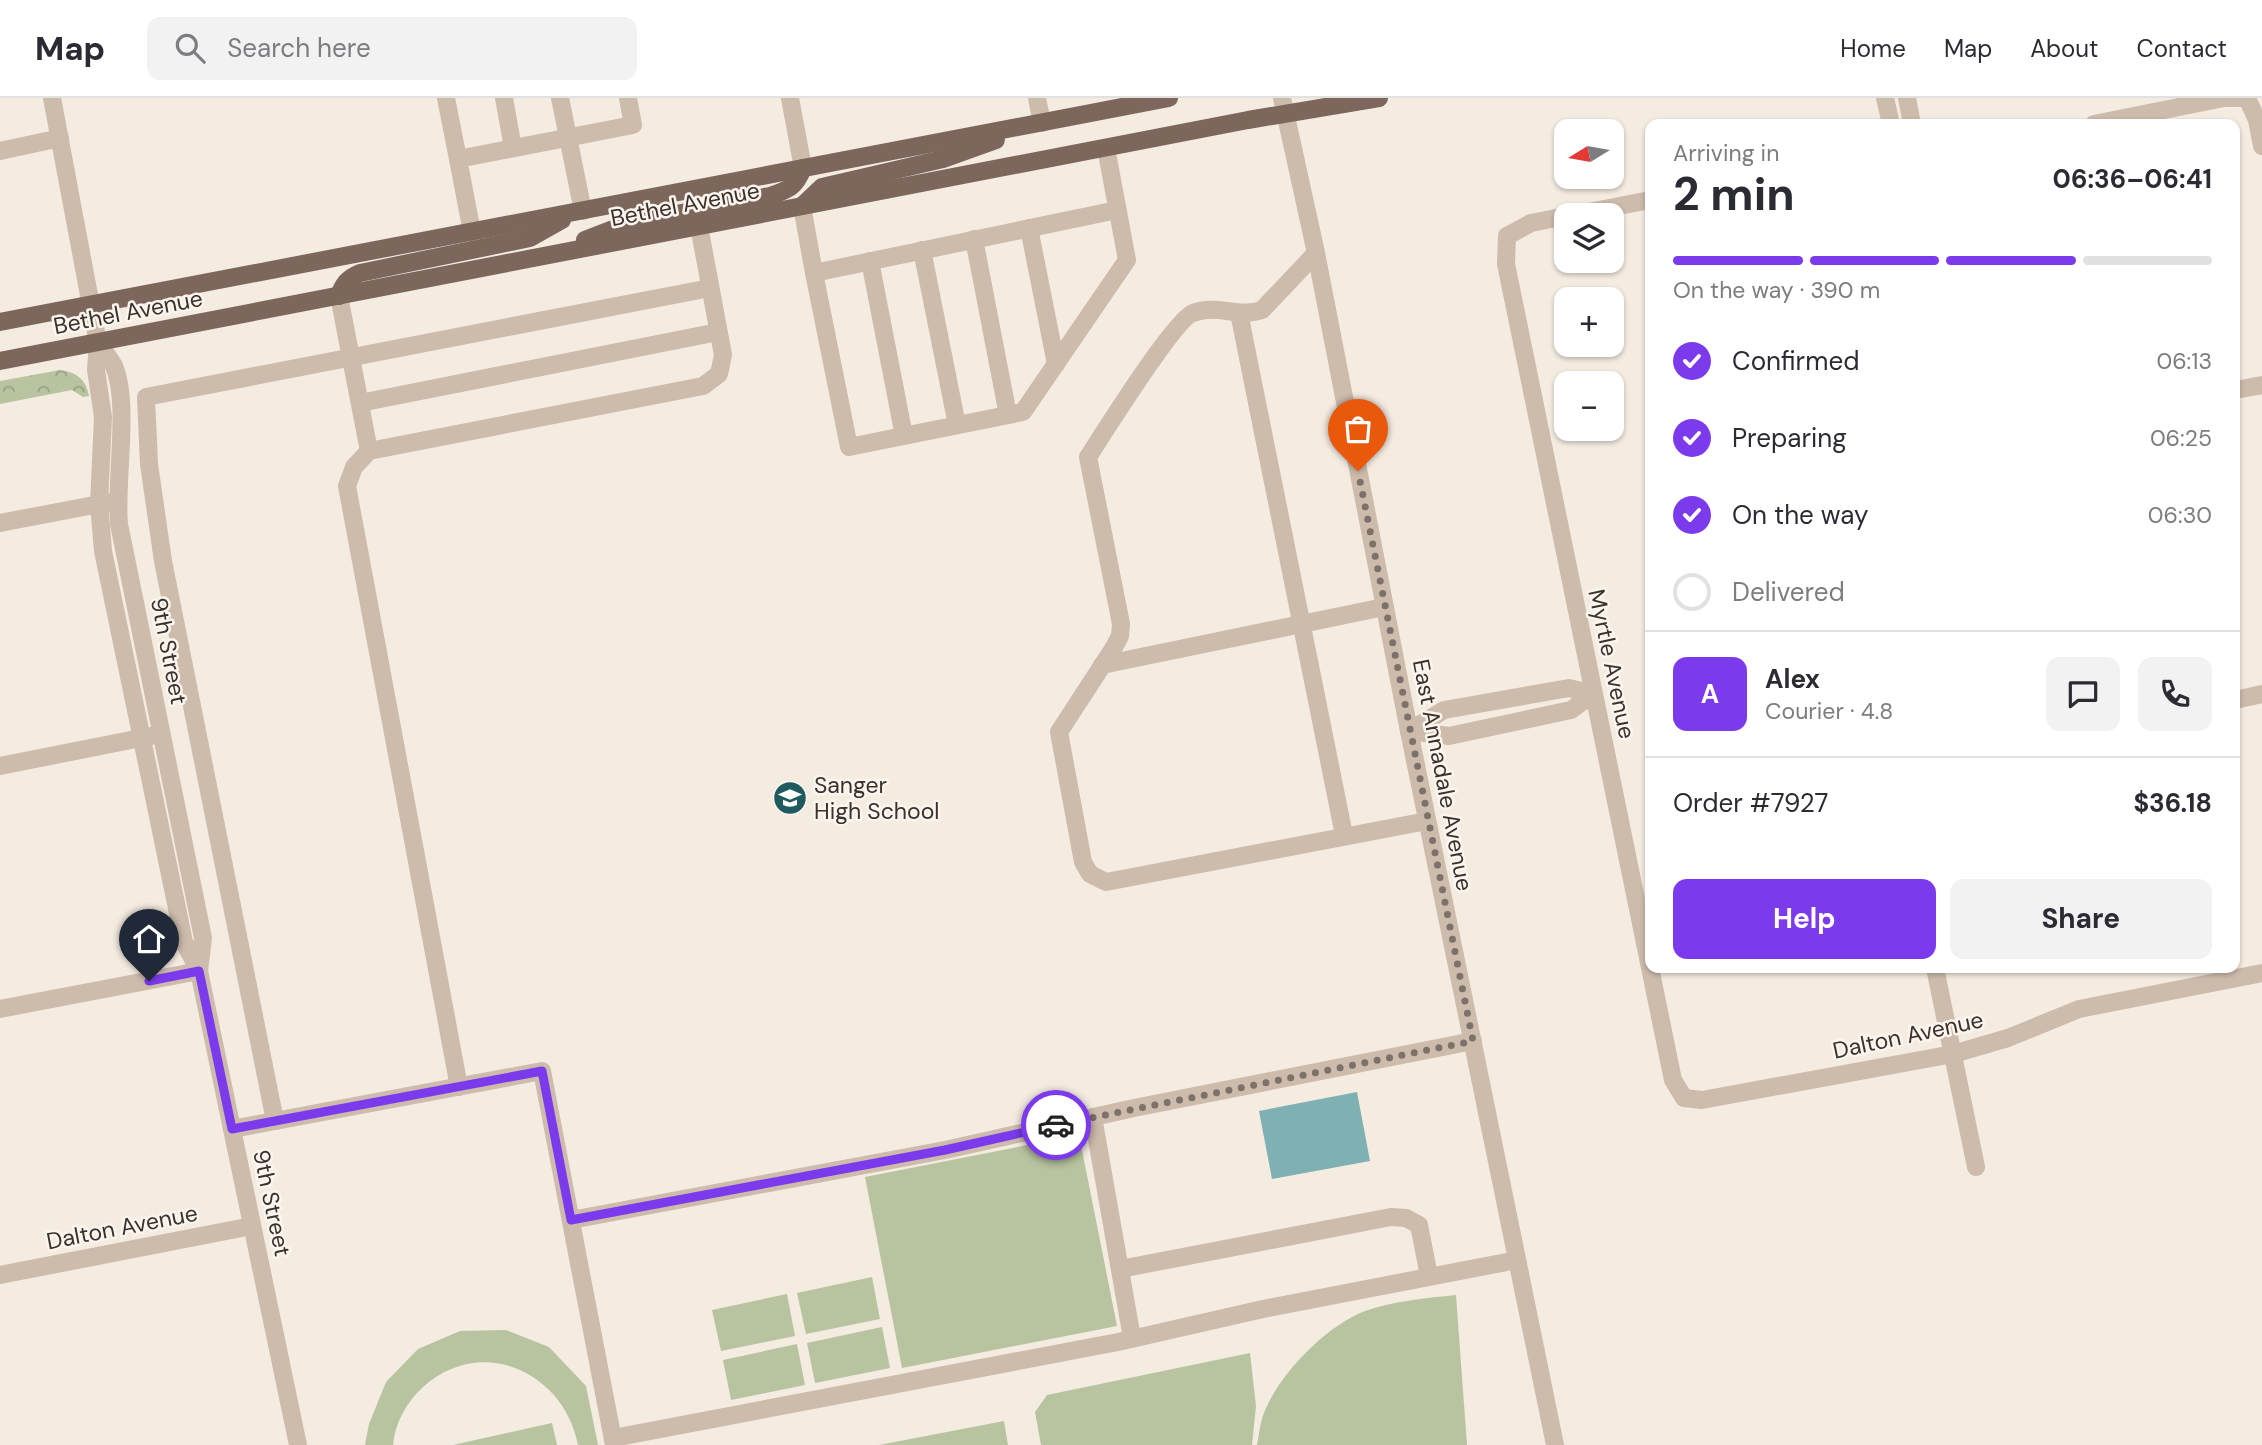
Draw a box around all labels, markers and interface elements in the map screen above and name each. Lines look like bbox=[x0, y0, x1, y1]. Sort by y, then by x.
search box bbox=[147, 17, 637, 80]
text: Map bbox=[35, 27, 105, 70]
icon: search bbox=[171, 29, 209, 67]
text: Search here bbox=[227, 31, 371, 65]
text: Home bbox=[1840, 33, 1906, 64]
text: Map bbox=[1944, 33, 1992, 64]
text: About bbox=[2030, 33, 2099, 64]
text: Contact bbox=[2137, 33, 2227, 64]
north arrow bbox=[1554, 119, 1624, 189]
map controls bbox=[1554, 119, 1624, 441]
text: Arriving in bbox=[1673, 138, 1779, 168]
text: 06:36–06:41 bbox=[2053, 162, 2212, 196]
text: 2 min bbox=[1673, 164, 1795, 224]
street label: Bethel Avenue bbox=[608, 175, 762, 233]
button: layers bbox=[1554, 203, 1624, 273]
text: On the way · 390 m bbox=[1673, 275, 1880, 305]
street label: Bethel Avenue bbox=[51, 283, 205, 341]
button: + bbox=[1554, 287, 1624, 357]
icon: check bbox=[1673, 342, 1711, 380]
text: Confirmed bbox=[1732, 344, 1859, 378]
text: 06:13 bbox=[2156, 346, 2212, 376]
button: − bbox=[1554, 371, 1624, 441]
pin bbox=[1328, 399, 1388, 471]
icon: bag bbox=[1339, 410, 1377, 448]
icon: check bbox=[1673, 419, 1711, 457]
text: Preparing bbox=[1732, 421, 1847, 455]
text: 06:25 bbox=[2150, 423, 2212, 453]
icon: check bbox=[1673, 496, 1711, 534]
text: On the way bbox=[1732, 498, 1868, 532]
text: 06:30 bbox=[2148, 500, 2212, 530]
text: Delivered bbox=[1732, 575, 1845, 609]
street label: Myrtle Avenue bbox=[1582, 586, 1642, 742]
street label: 9th Street bbox=[144, 595, 194, 707]
street label: East Annadale Avenue bbox=[1406, 657, 1480, 893]
button: chat bbox=[2046, 657, 2120, 731]
button: phone bbox=[2138, 657, 2212, 731]
text: Alex bbox=[1765, 662, 1820, 696]
text: A bbox=[1701, 677, 1719, 711]
text: Courier · 4.8 bbox=[1765, 696, 1893, 726]
place label: Sanger High School bbox=[814, 770, 940, 826]
school or university icon: Sanger High School bbox=[771, 779, 809, 817]
text: Order #7927 bbox=[1673, 786, 1828, 820]
text: $36.18 bbox=[2133, 786, 2212, 820]
button: Help bbox=[1673, 879, 1936, 959]
button: Share bbox=[1950, 879, 2212, 959]
pin bbox=[119, 909, 179, 981]
icon: home bbox=[130, 920, 168, 958]
street label: Dalton Avenue bbox=[1830, 1004, 1986, 1066]
courier bbox=[1021, 1090, 1091, 1160]
icon: car bbox=[1037, 1106, 1075, 1144]
street label: 9th Street bbox=[246, 1147, 298, 1259]
street label: Dalton Avenue bbox=[44, 1198, 200, 1256]

